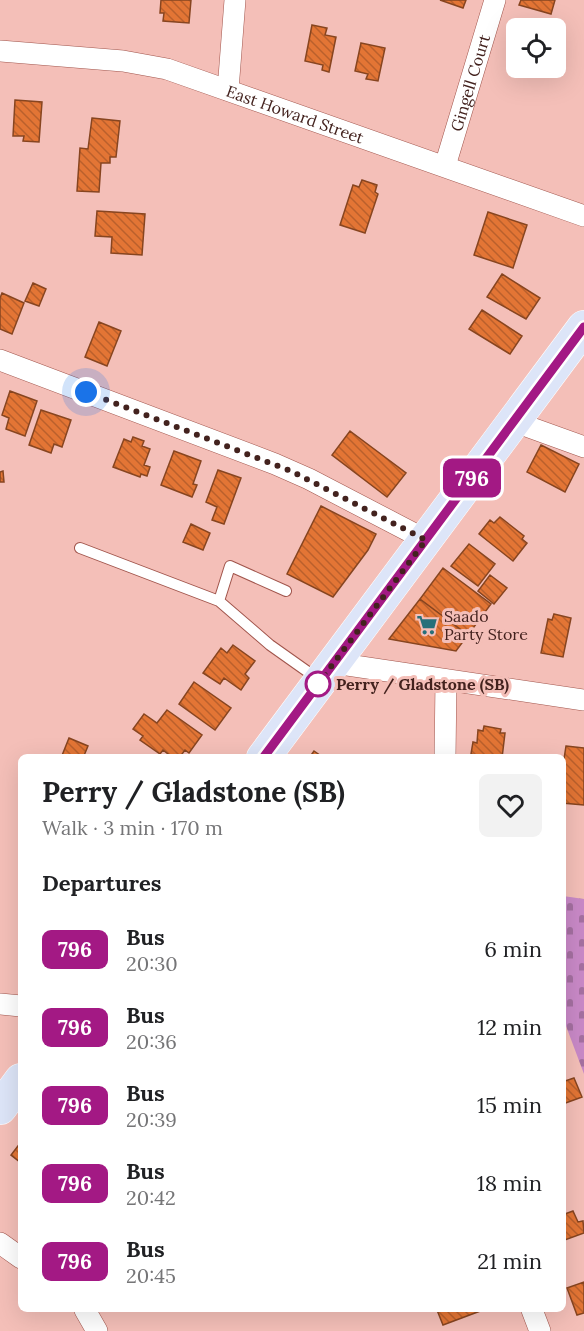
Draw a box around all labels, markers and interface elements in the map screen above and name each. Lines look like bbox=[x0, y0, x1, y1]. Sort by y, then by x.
map controls bbox=[506, 18, 566, 78]
button: locate bbox=[506, 18, 566, 78]
street label: Gingell Court bbox=[446, 31, 494, 134]
street label: East Howard Street bbox=[224, 81, 367, 148]
your location bbox=[71, 377, 101, 407]
line badge: 796 bbox=[438, 458, 506, 498]
text: 796 bbox=[455, 465, 489, 492]
place label: Saado Party Store bbox=[444, 606, 528, 644]
supermarket icon: Saado Party Store bbox=[415, 613, 439, 637]
marker: Perry / Gladstone (SB) bbox=[305, 671, 331, 697]
place label: Perry / Gladstone (SB) bbox=[336, 674, 509, 695]
text: Perry / Gladstone (SB) bbox=[42, 774, 345, 810]
button: heart bbox=[479, 774, 542, 837]
text: Walk · 3 min · 170 m bbox=[42, 815, 223, 840]
text: Departures bbox=[42, 869, 161, 897]
text: Bus bbox=[126, 923, 165, 951]
text: 6 min bbox=[484, 935, 542, 963]
text: 796 bbox=[58, 936, 92, 963]
text: 20:30 bbox=[126, 951, 178, 976]
text: Bus bbox=[126, 1001, 165, 1029]
text: 12 min bbox=[477, 1013, 542, 1041]
text: 796 bbox=[58, 1014, 92, 1041]
text: 20:36 bbox=[126, 1029, 177, 1054]
text: Bus bbox=[126, 1079, 165, 1107]
text: 15 min bbox=[477, 1091, 542, 1119]
text: 796 bbox=[58, 1092, 92, 1119]
text: 20:39 bbox=[126, 1107, 177, 1132]
text: Bus bbox=[126, 1157, 165, 1185]
text: 18 min bbox=[477, 1169, 542, 1197]
text: 796 bbox=[58, 1170, 92, 1197]
text: 20:42 bbox=[126, 1185, 176, 1210]
text: Bus bbox=[126, 1235, 165, 1263]
text: 21 min bbox=[477, 1247, 542, 1275]
text: 796 bbox=[58, 1248, 92, 1275]
text: 20:45 bbox=[126, 1263, 176, 1288]

